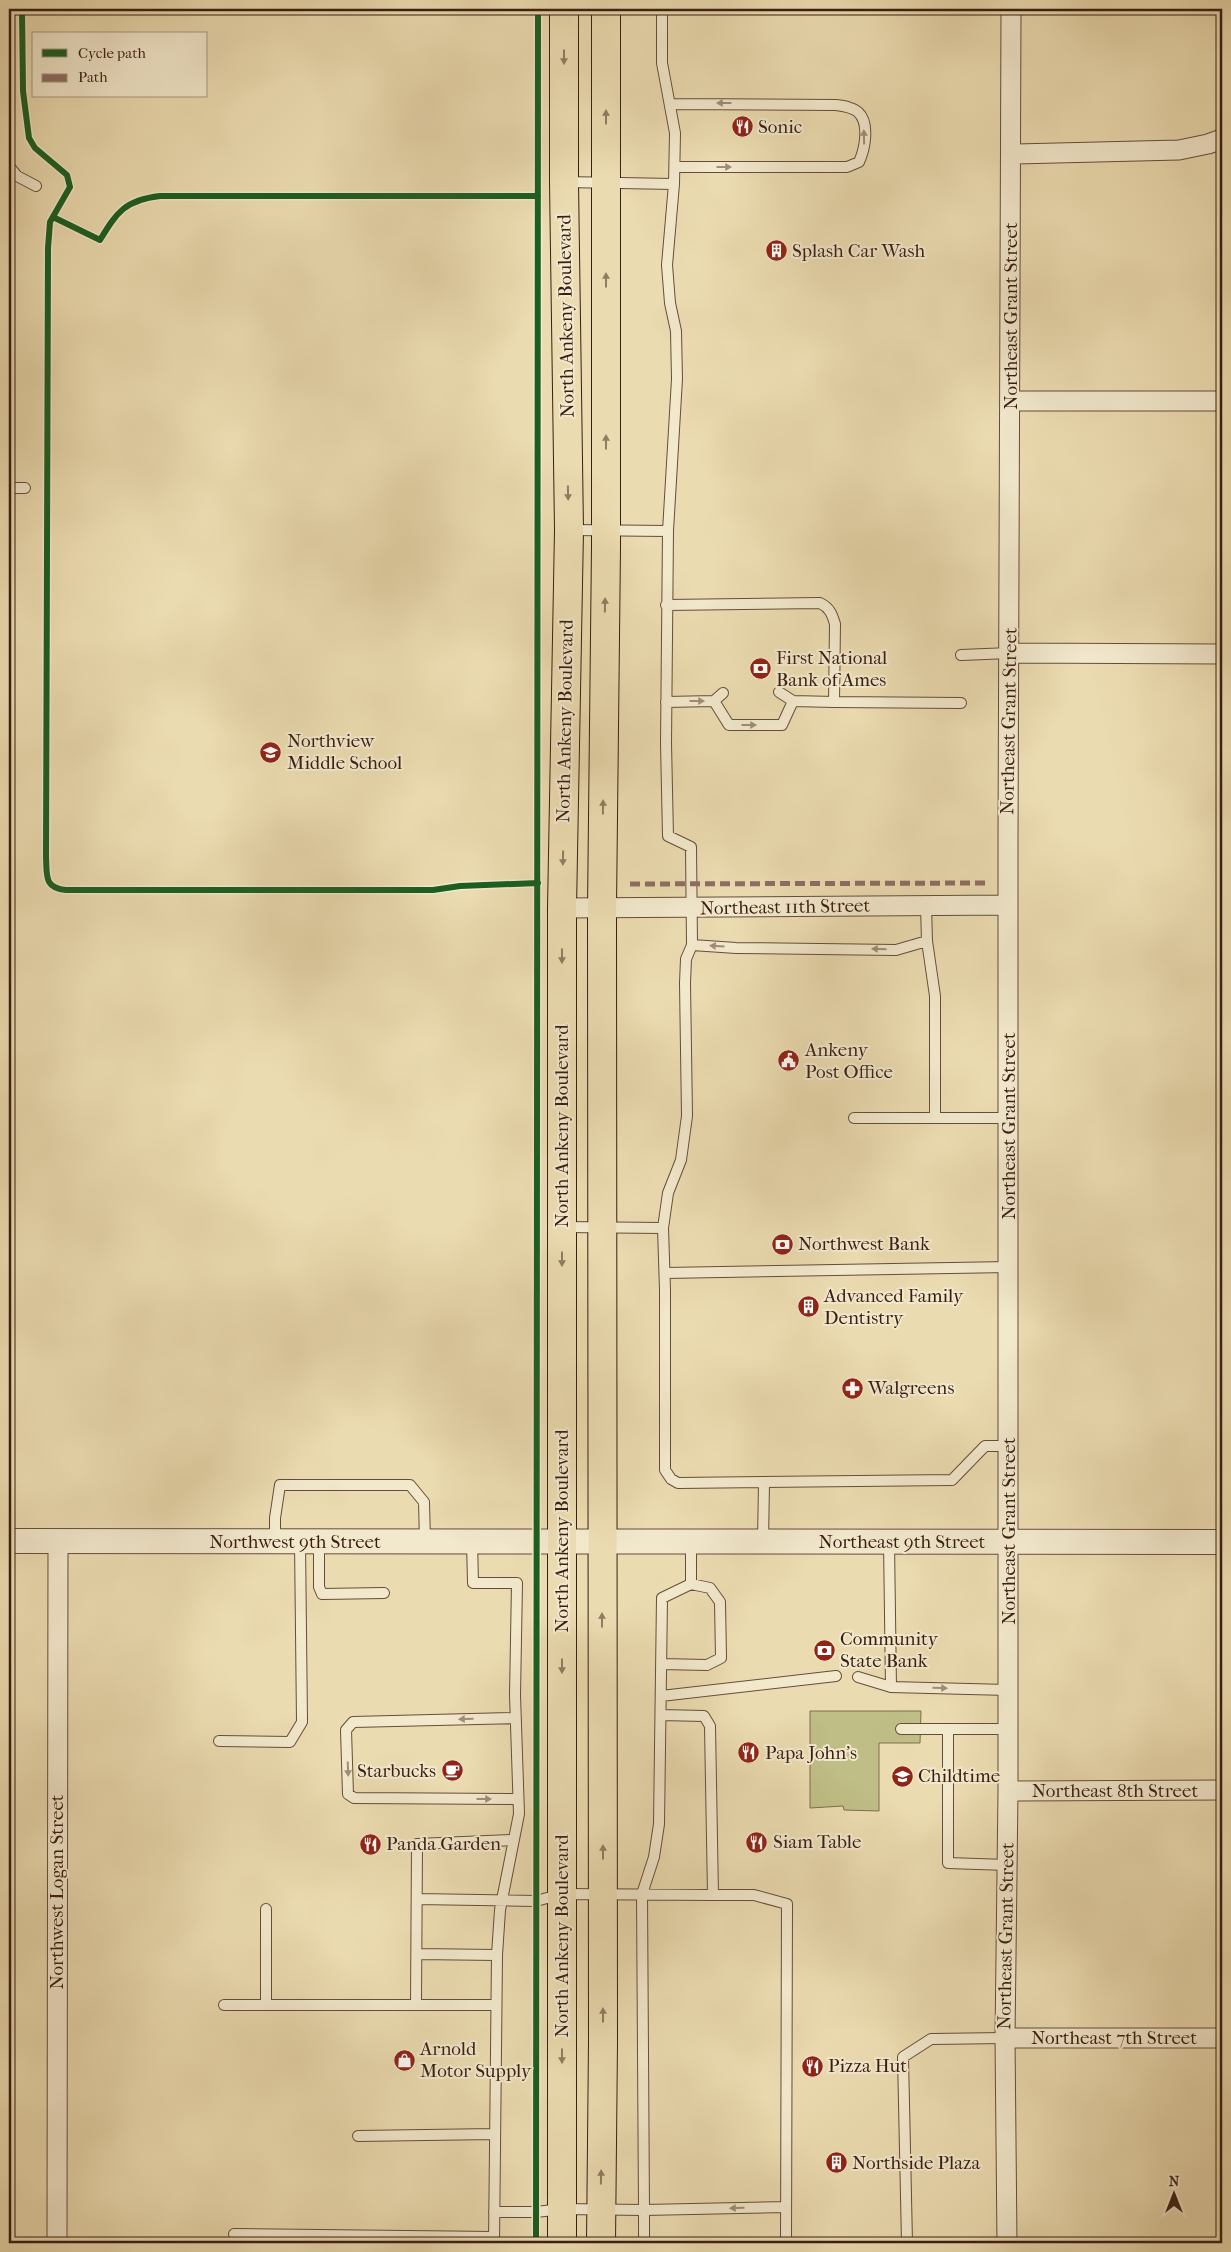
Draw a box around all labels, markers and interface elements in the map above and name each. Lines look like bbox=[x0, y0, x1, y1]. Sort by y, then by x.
legend bbox=[32, 32, 208, 98]
text: Cycle path bbox=[78, 44, 146, 62]
one-way arrow bbox=[560, 50, 568, 66]
text: Path bbox=[78, 68, 108, 86]
one-way arrow bbox=[715, 99, 731, 107]
one-way arrow bbox=[602, 109, 610, 125]
restaurant icon: Sonic bbox=[730, 115, 754, 139]
place label: Sonic bbox=[758, 116, 802, 138]
one-way arrow bbox=[860, 128, 868, 144]
one-way arrow bbox=[716, 163, 732, 171]
street label: North Ankeny Boulevard bbox=[553, 213, 579, 418]
street label: Northeast Grant Street bbox=[1000, 222, 1022, 410]
building icon: Splash Car Wash bbox=[764, 239, 788, 263]
place label: Splash Car Wash bbox=[792, 240, 925, 262]
one-way arrow bbox=[602, 271, 610, 287]
one-way arrow bbox=[602, 434, 610, 450]
one-way arrow bbox=[564, 486, 572, 502]
one-way arrow bbox=[601, 596, 609, 612]
street label: North Ankeny Boulevard bbox=[552, 618, 578, 823]
street label: Northeast Grant Street bbox=[996, 627, 1022, 815]
place label: First National Bank of Ames bbox=[776, 647, 887, 691]
bank icon: First National Bank of Ames bbox=[748, 657, 772, 681]
one-way arrow bbox=[689, 697, 705, 705]
one-way arrow bbox=[742, 721, 758, 729]
place label: Northview Middle School bbox=[287, 730, 402, 774]
school or university icon: Northview Middle School bbox=[259, 740, 283, 764]
one-way arrow bbox=[599, 799, 607, 815]
one-way arrow bbox=[559, 851, 567, 867]
street label: Northeast 11th Street bbox=[700, 895, 871, 919]
one-way arrow bbox=[708, 942, 724, 950]
one-way arrow bbox=[871, 945, 887, 953]
one-way arrow bbox=[558, 949, 566, 965]
street label: North Ankeny Boulevard bbox=[551, 1024, 573, 1228]
street label: Northeast Grant Street bbox=[998, 1032, 1020, 1220]
place label: Ankeny Post Office bbox=[804, 1039, 893, 1083]
public building icon: Ankeny Post Office bbox=[777, 1049, 801, 1073]
bank icon: Northwest Bank bbox=[770, 1232, 794, 1256]
place label: Northwest Bank bbox=[798, 1233, 930, 1255]
one-way arrow bbox=[558, 1251, 566, 1267]
place label: Advanced Family Dentistry bbox=[823, 1285, 964, 1329]
building icon: Advanced Family Dentistry bbox=[796, 1295, 820, 1319]
pharmacy icon: Walgreens bbox=[840, 1376, 864, 1400]
place label: Walgreens bbox=[867, 1377, 954, 1399]
street label: North Ankeny Boulevard bbox=[551, 1429, 573, 1633]
street label: Northeast Grant Street bbox=[998, 1437, 1020, 1625]
street label: Northwest 9th Street bbox=[209, 1531, 381, 1553]
street label: Northeast 9th Street bbox=[819, 1531, 986, 1553]
one-way arrow bbox=[598, 1611, 606, 1627]
place label: Community State Bank bbox=[840, 1628, 939, 1672]
bank icon: Community State Bank bbox=[812, 1638, 836, 1662]
one-way arrow bbox=[558, 1659, 566, 1675]
one-way arrow bbox=[932, 1684, 948, 1692]
one-way arrow bbox=[458, 1716, 474, 1724]
restaurant icon: Papa John's bbox=[737, 1741, 761, 1765]
place label: Papa John's bbox=[765, 1742, 857, 1764]
cafe icon: Starbucks bbox=[440, 1759, 464, 1783]
place label: Starbucks bbox=[357, 1760, 436, 1782]
one-way arrow bbox=[344, 1761, 352, 1777]
school or university icon: Childtime bbox=[890, 1764, 914, 1788]
place label: Childtime bbox=[918, 1765, 1000, 1787]
street label: Northeast 8th Street bbox=[1032, 1780, 1198, 1802]
street label: Northwest Logan Street bbox=[46, 1794, 68, 1990]
one-way arrow bbox=[477, 1795, 493, 1803]
restaurant icon: Siam Table bbox=[745, 1830, 769, 1854]
place label: Siam Table bbox=[773, 1831, 861, 1853]
restaurant icon: Panda Garden bbox=[358, 1832, 382, 1856]
place label: Panda Garden bbox=[386, 1833, 501, 1855]
street label: North Ankeny Boulevard bbox=[551, 1834, 573, 2038]
street label: Northeast Grant Street bbox=[993, 1842, 1019, 2030]
one-way arrow bbox=[599, 1844, 607, 1860]
one-way arrow bbox=[599, 2006, 607, 2022]
street label: Northeast 7th Street bbox=[1031, 2027, 1197, 2049]
place label: Arnold Motor Supply bbox=[419, 2038, 532, 2082]
shop icon: Arnold Motor Supply bbox=[392, 2048, 416, 2072]
one-way arrow bbox=[558, 2049, 566, 2065]
restaurant icon: Pizza Hut bbox=[800, 2054, 824, 2078]
place label: Pizza Hut bbox=[828, 2055, 907, 2077]
building icon: Northside Plaza bbox=[824, 2151, 848, 2175]
place label: Northside Plaza bbox=[852, 2152, 980, 2174]
one-way arrow bbox=[598, 2169, 606, 2185]
north arrow bbox=[1148, 2170, 1198, 2220]
text: N bbox=[1169, 2173, 1180, 2190]
one-way arrow bbox=[729, 2204, 745, 2212]

